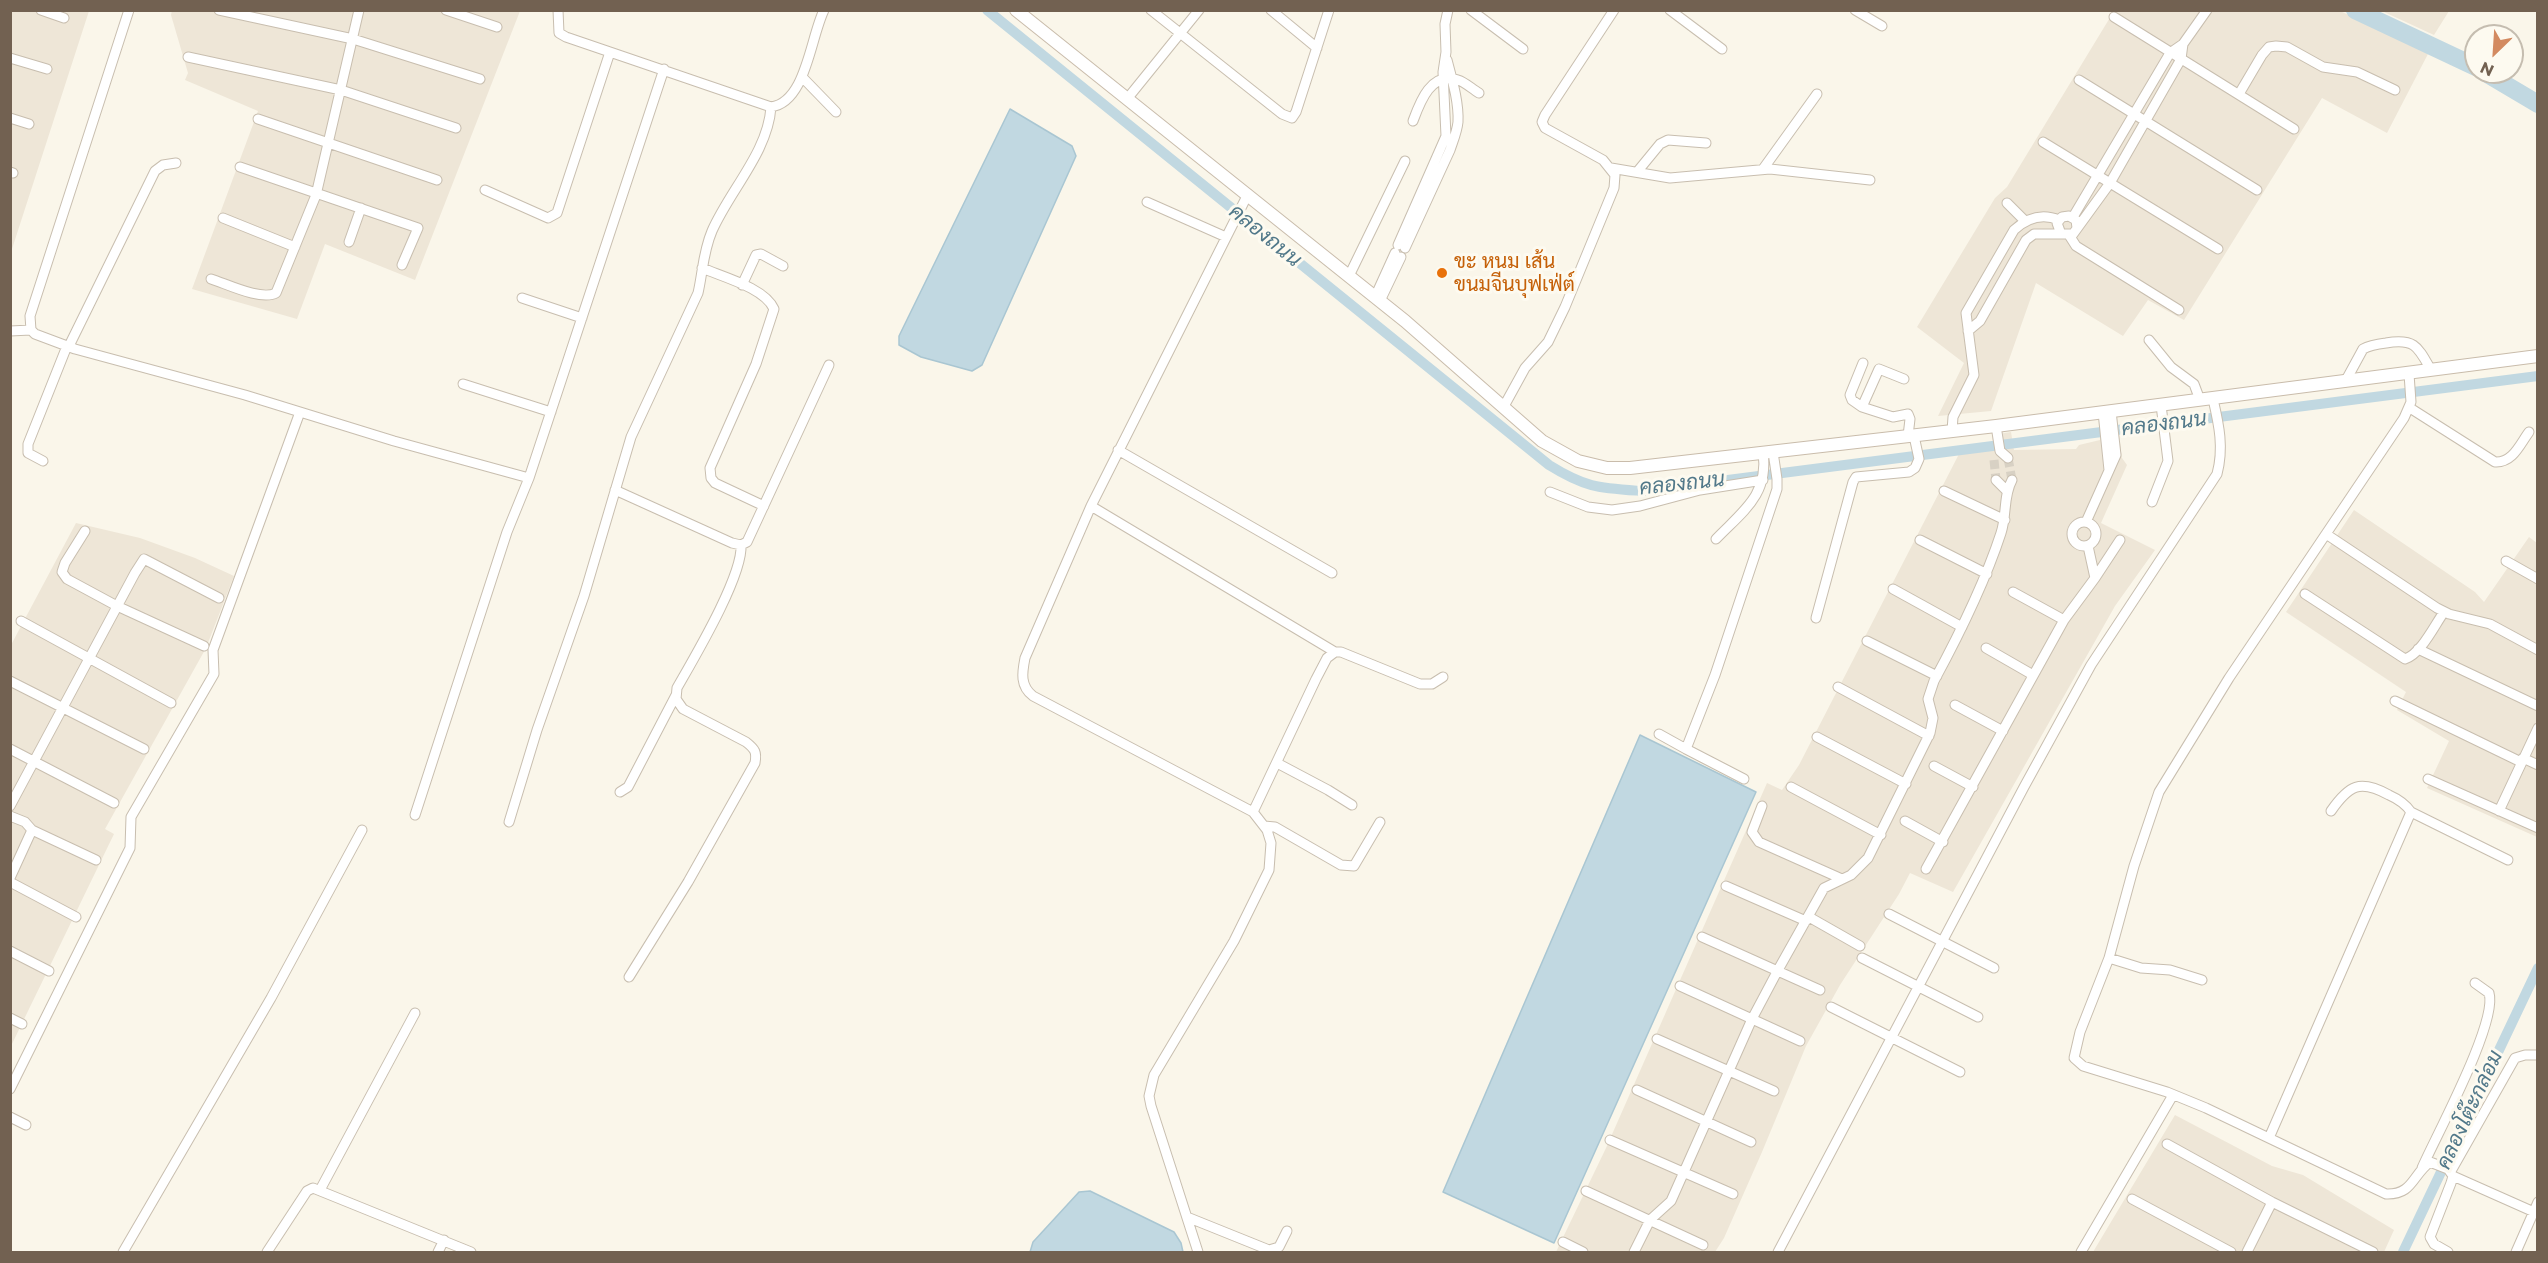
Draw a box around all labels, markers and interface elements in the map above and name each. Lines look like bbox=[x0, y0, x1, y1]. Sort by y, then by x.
north arrow bbox=[2464, 24, 2524, 84]
text: N bbox=[2477, 58, 2497, 80]
water label: คลองถนน bbox=[1224, 199, 1306, 273]
place label: ขะ หนม เส้น ขนมจีนบุฟเฟ่ต์ bbox=[1454, 250, 1575, 297]
marker: ขะ หนม เส้น ขนมจีนบุฟเฟ่ต์ bbox=[1435, 266, 1449, 280]
water label: คลองถนน bbox=[2120, 406, 2208, 442]
water label: คลองถนน bbox=[1638, 467, 1726, 501]
water label: คลองโต๊ะกล่อม bbox=[2432, 1047, 2508, 1173]

